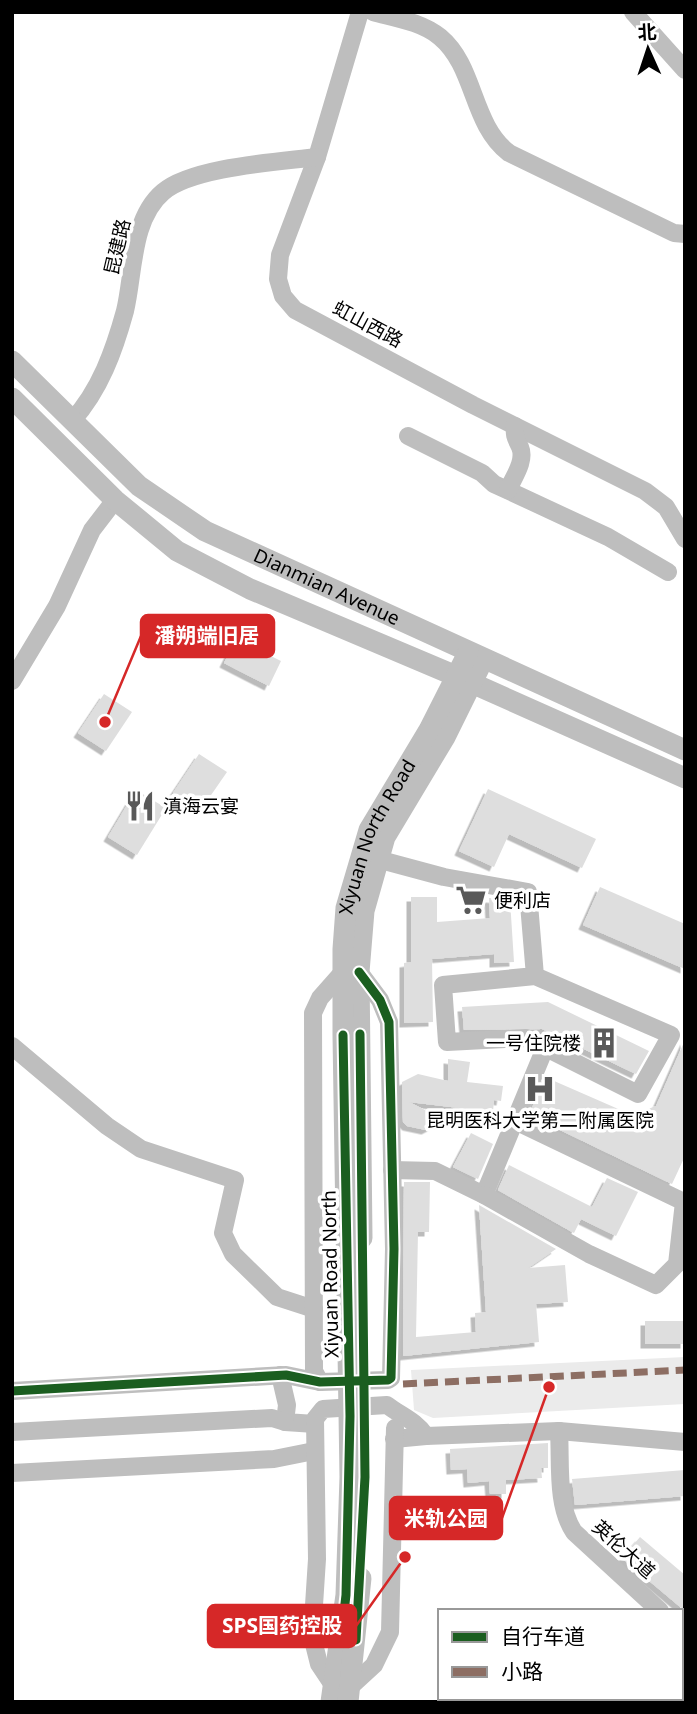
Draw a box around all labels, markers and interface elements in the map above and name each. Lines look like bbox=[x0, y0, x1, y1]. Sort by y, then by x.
north arrow bbox=[613, 14, 683, 84]
text: 北 bbox=[637, 19, 657, 46]
street label: 昆建路 bbox=[98, 216, 136, 278]
street label: 虹山西路 bbox=[328, 295, 408, 353]
street label: Dianmian Avenue bbox=[250, 542, 404, 631]
callout: 潘朔端旧居 bbox=[141, 615, 274, 657]
text: 潘朔端旧居 bbox=[155, 621, 260, 649]
street label: Xiyuan North Road bbox=[333, 754, 421, 915]
restaurant icon: 滇海云宴 bbox=[123, 789, 157, 823]
place label: 滇海云宴 bbox=[163, 793, 239, 819]
supermarket icon: 便利店 bbox=[454, 883, 488, 917]
place label: 便利店 bbox=[494, 887, 551, 913]
building icon: 一号住院楼 bbox=[587, 1026, 621, 1060]
place label: 一号住院楼 bbox=[486, 1030, 581, 1056]
hospital icon: 昆明医科大学第二附属医院 bbox=[523, 1072, 557, 1106]
place label: 昆明医科大学第二附属医院 bbox=[426, 1107, 654, 1133]
street label: Xiyuan Road North bbox=[316, 1190, 344, 1358]
callout: 米轨公园 bbox=[390, 1497, 502, 1539]
text: 米轨公园 bbox=[404, 1504, 488, 1532]
street label: 英伦大道 bbox=[587, 1514, 661, 1584]
callout: SPS国药控股 bbox=[208, 1605, 356, 1647]
legend bbox=[438, 1609, 683, 1700]
text: SPS国药控股 bbox=[222, 1611, 342, 1639]
text: 自行车道 bbox=[501, 1622, 585, 1650]
text: 小路 bbox=[501, 1657, 543, 1685]

